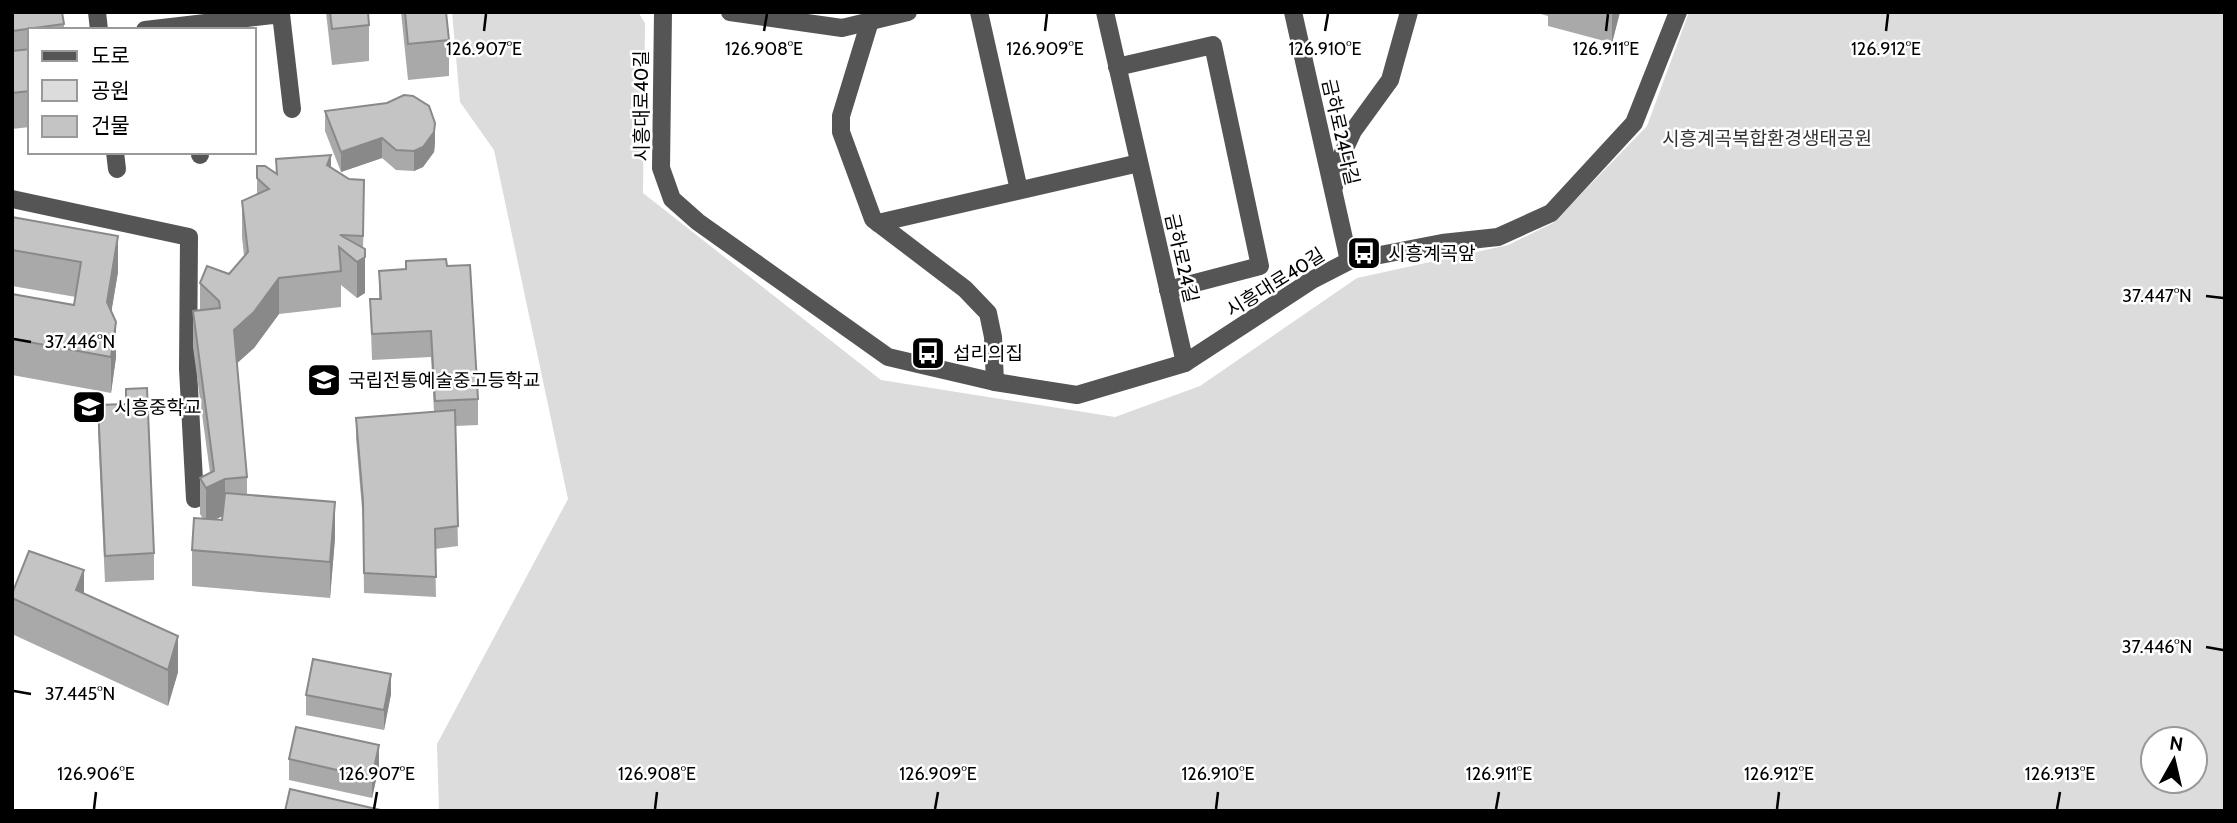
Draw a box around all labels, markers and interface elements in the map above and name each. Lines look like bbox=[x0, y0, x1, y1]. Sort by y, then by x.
legend bbox=[28, 28, 256, 154]
text: 126.907°E bbox=[446, 38, 522, 60]
text: 126.908°E bbox=[725, 38, 803, 60]
text: 126.909°E bbox=[1006, 38, 1084, 60]
text: 126.910°E bbox=[1288, 38, 1362, 60]
text: 126.911°E bbox=[1573, 38, 1639, 60]
text: 126.912°E bbox=[1851, 38, 1921, 60]
text: 도로 bbox=[91, 43, 130, 68]
street label: 시흥대로40길 bbox=[630, 50, 653, 162]
street label: 금하로24다길 bbox=[1317, 77, 1364, 187]
text: 공원 bbox=[91, 78, 130, 103]
text: 건물 bbox=[91, 113, 130, 138]
park label: 시흥계곡복합환경생태공원 bbox=[1662, 127, 1872, 150]
street label: 금하로24길 bbox=[1160, 211, 1203, 305]
bus stop icon: 시흥계곡앞 bbox=[1345, 234, 1383, 272]
place label: 시흥계곡앞 bbox=[1388, 242, 1476, 265]
street label: 시흥대로40길 bbox=[1222, 243, 1329, 322]
text: 37.447°N bbox=[2122, 285, 2192, 307]
text: 37.446°N bbox=[45, 331, 115, 353]
bus stop icon: 섭리의집 bbox=[909, 334, 947, 372]
place label: 섭리의집 bbox=[953, 342, 1023, 365]
school or university icon: 국립전통예술중고등학교 bbox=[305, 361, 343, 399]
place label: 국립전통예술중고등학교 bbox=[348, 369, 540, 392]
school or university icon: 시흥중학교 bbox=[70, 388, 108, 426]
place label: 시흥중학교 bbox=[114, 396, 201, 419]
text: 37.446°N bbox=[2122, 636, 2192, 658]
text: 37.445°N bbox=[45, 683, 115, 705]
north arrow bbox=[2139, 725, 2209, 795]
text: N bbox=[2168, 731, 2185, 756]
text: 126.906°E bbox=[57, 763, 135, 785]
text: 126.907°E bbox=[339, 763, 415, 785]
text: 126.908°E bbox=[618, 763, 696, 785]
text: 126.909°E bbox=[899, 763, 977, 785]
text: 126.910°E bbox=[1181, 763, 1255, 785]
text: 126.911°E bbox=[1466, 763, 1532, 785]
text: 126.912°E bbox=[1744, 763, 1814, 785]
text: 126.913°E bbox=[2025, 763, 2095, 785]

